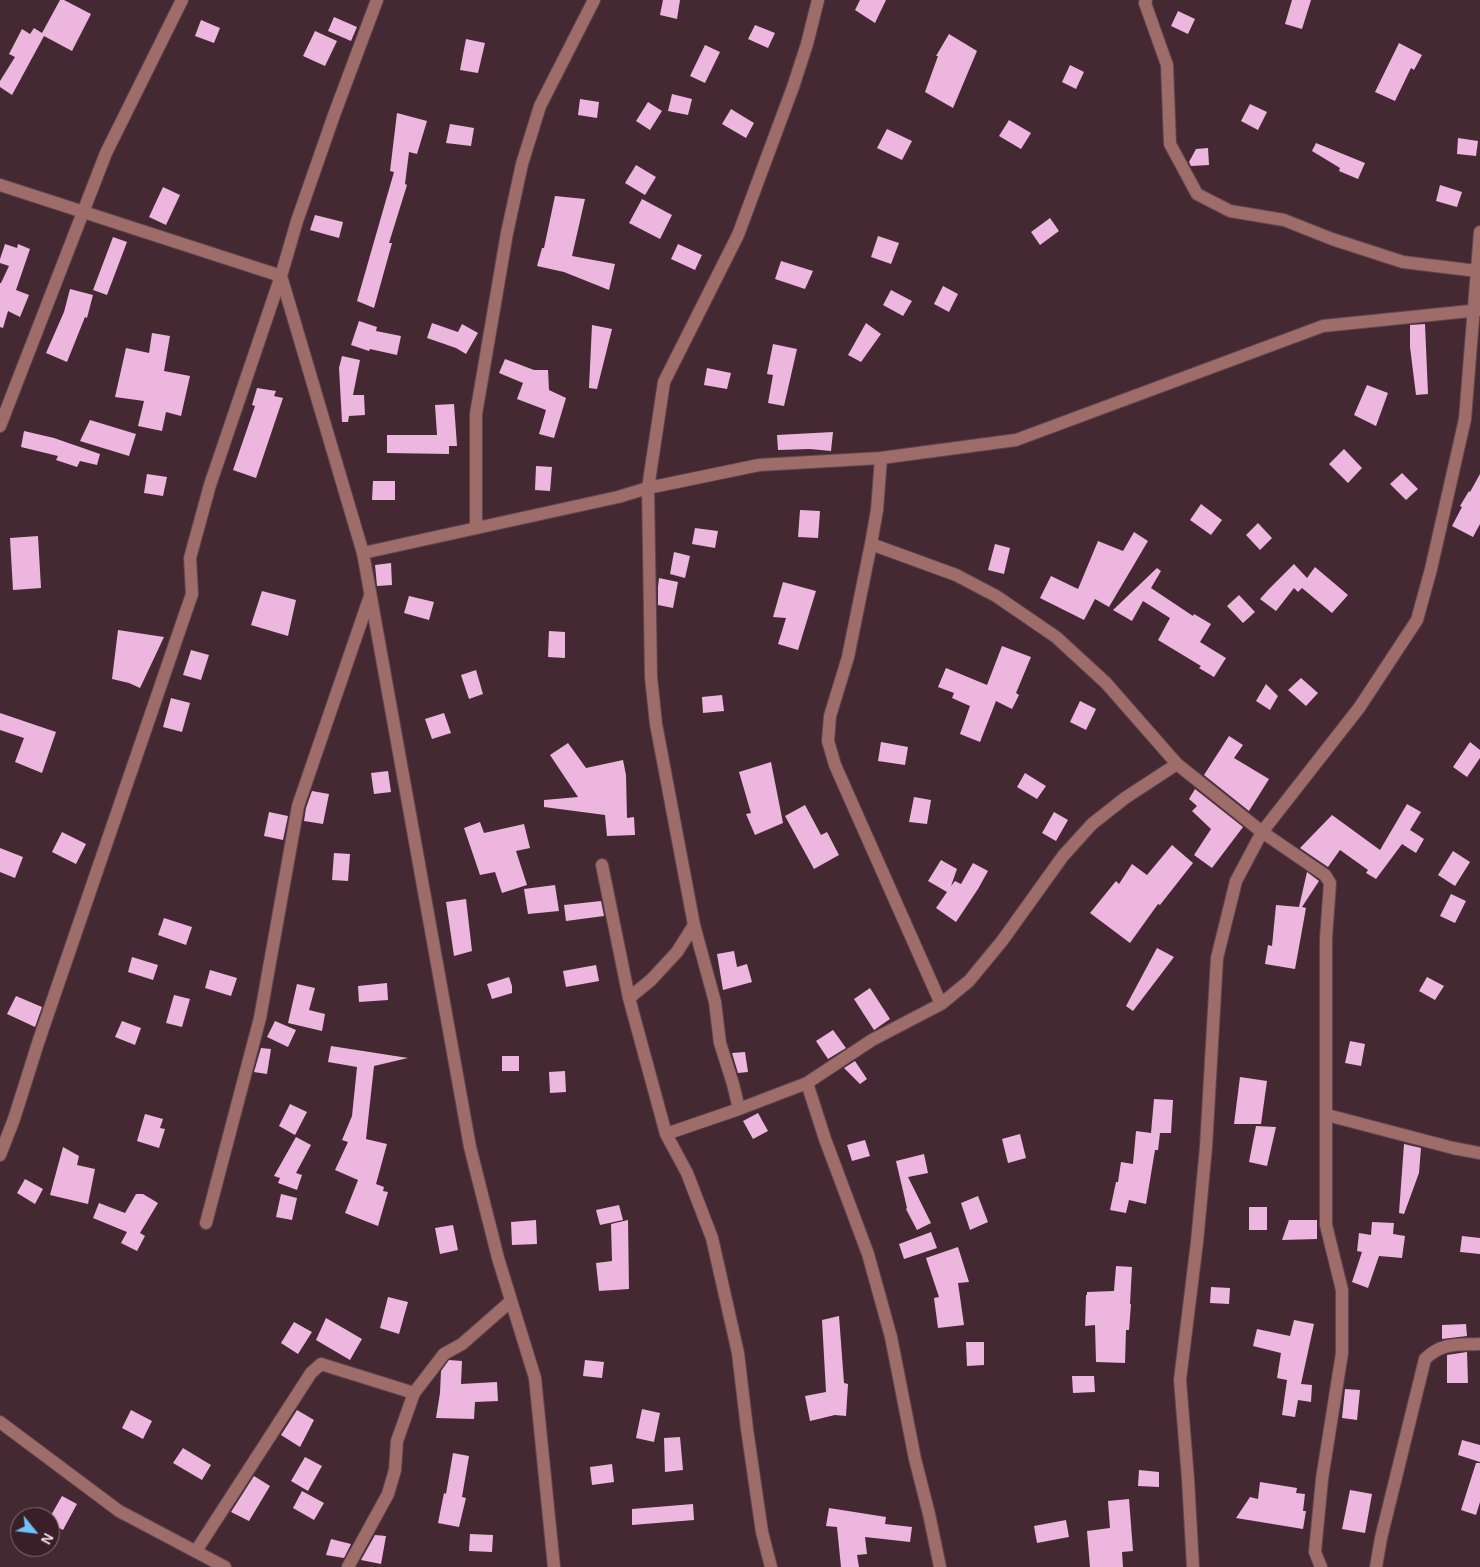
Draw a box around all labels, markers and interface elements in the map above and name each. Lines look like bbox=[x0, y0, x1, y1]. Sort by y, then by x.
north arrow bbox=[10, 1507, 60, 1557]
text: N bbox=[38, 1530, 57, 1547]

